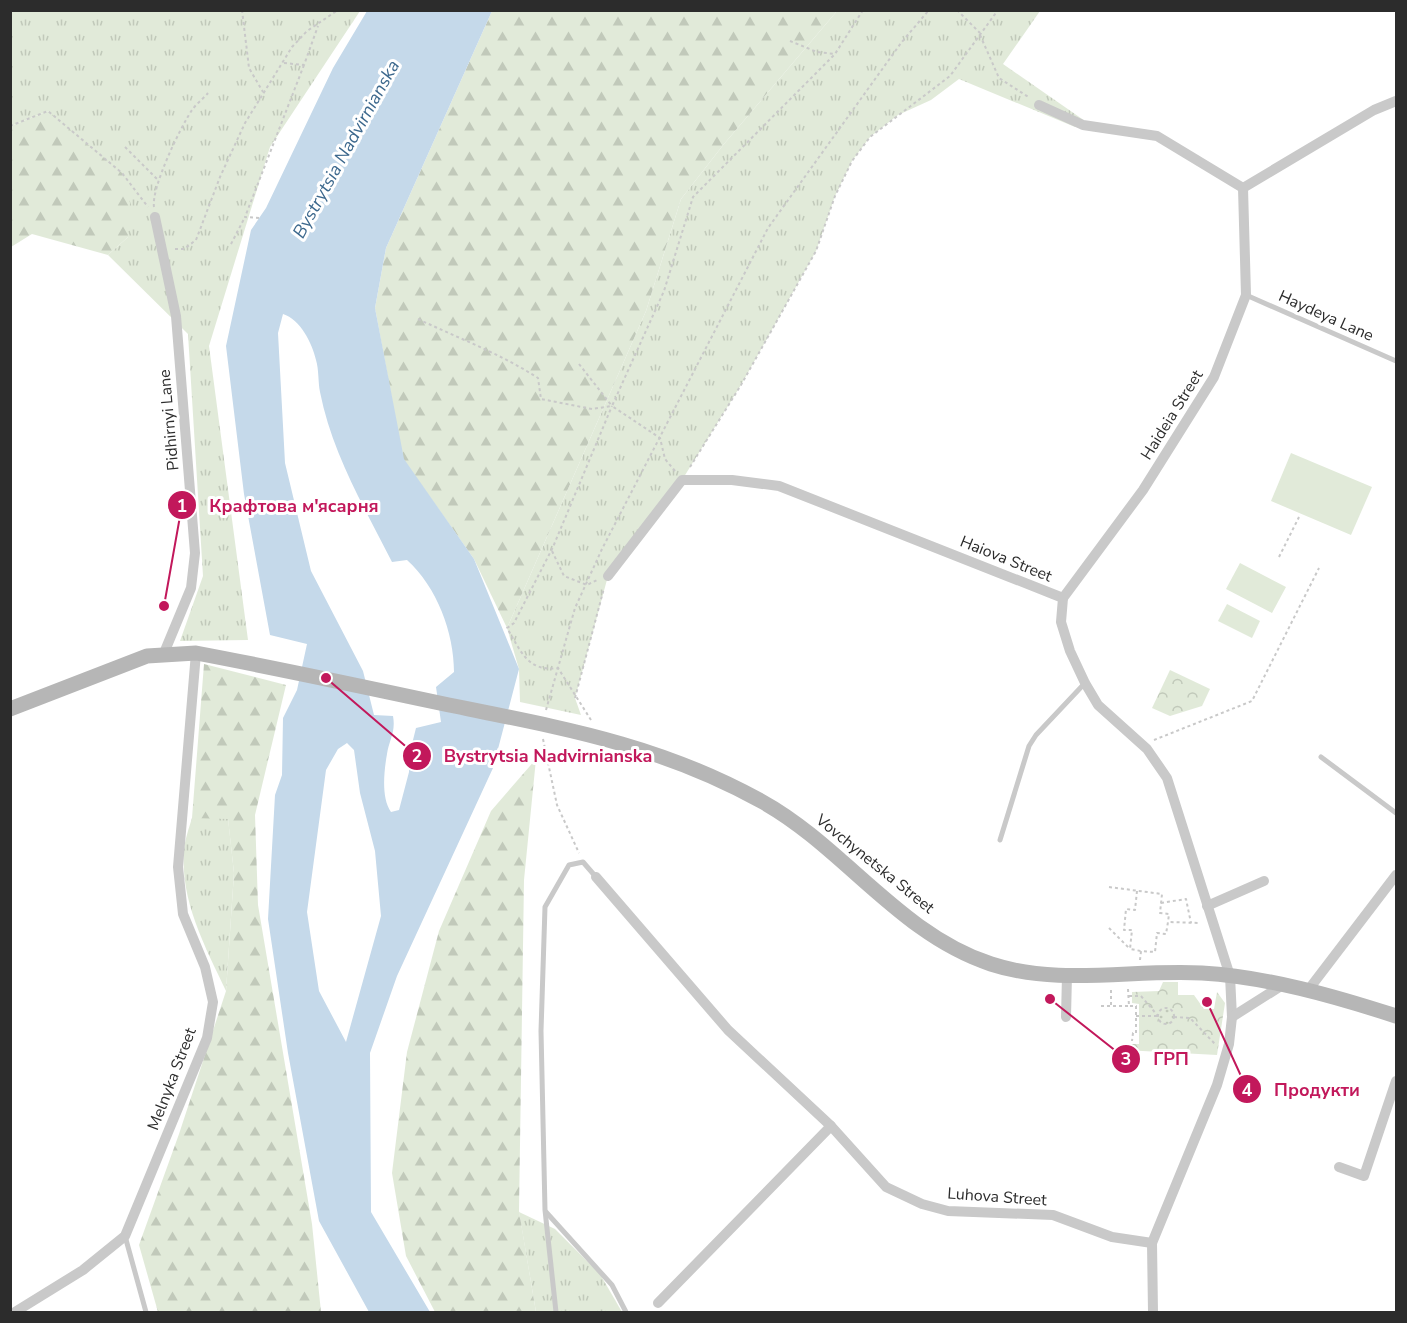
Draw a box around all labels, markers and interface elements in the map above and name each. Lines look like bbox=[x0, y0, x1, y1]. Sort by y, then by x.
water label: Bystrytsia Nadvirnianska bbox=[287, 56, 405, 242]
street label: Haydeya Lane bbox=[1275, 285, 1377, 347]
street label: Haideia Street bbox=[1136, 366, 1209, 464]
street label: Pidhirnyi Lane bbox=[154, 368, 184, 472]
callout: Крафтова м'ясарня bbox=[167, 487, 391, 523]
text: 1 bbox=[177, 494, 187, 518]
text: Крафтова м'ясарня bbox=[209, 494, 379, 518]
street label: Haiova Street bbox=[957, 531, 1056, 588]
callout: Bystrytsia Nadvirnianska bbox=[402, 738, 664, 774]
text: 2 bbox=[412, 744, 422, 768]
text: Bystrytsia Nadvirnianska bbox=[444, 744, 652, 768]
street label: Vovchynetska Street bbox=[810, 809, 939, 919]
street label: Melnyka Street bbox=[142, 1024, 202, 1134]
callout: ГРП bbox=[1111, 1041, 1201, 1077]
text: 3 bbox=[1121, 1047, 1131, 1071]
text: ГРП bbox=[1153, 1047, 1189, 1071]
callout: Продукти bbox=[1232, 1071, 1372, 1107]
text: 4 bbox=[1242, 1078, 1253, 1102]
text: Продукти bbox=[1274, 1078, 1360, 1102]
street label: Luhova Street bbox=[947, 1183, 1048, 1211]

